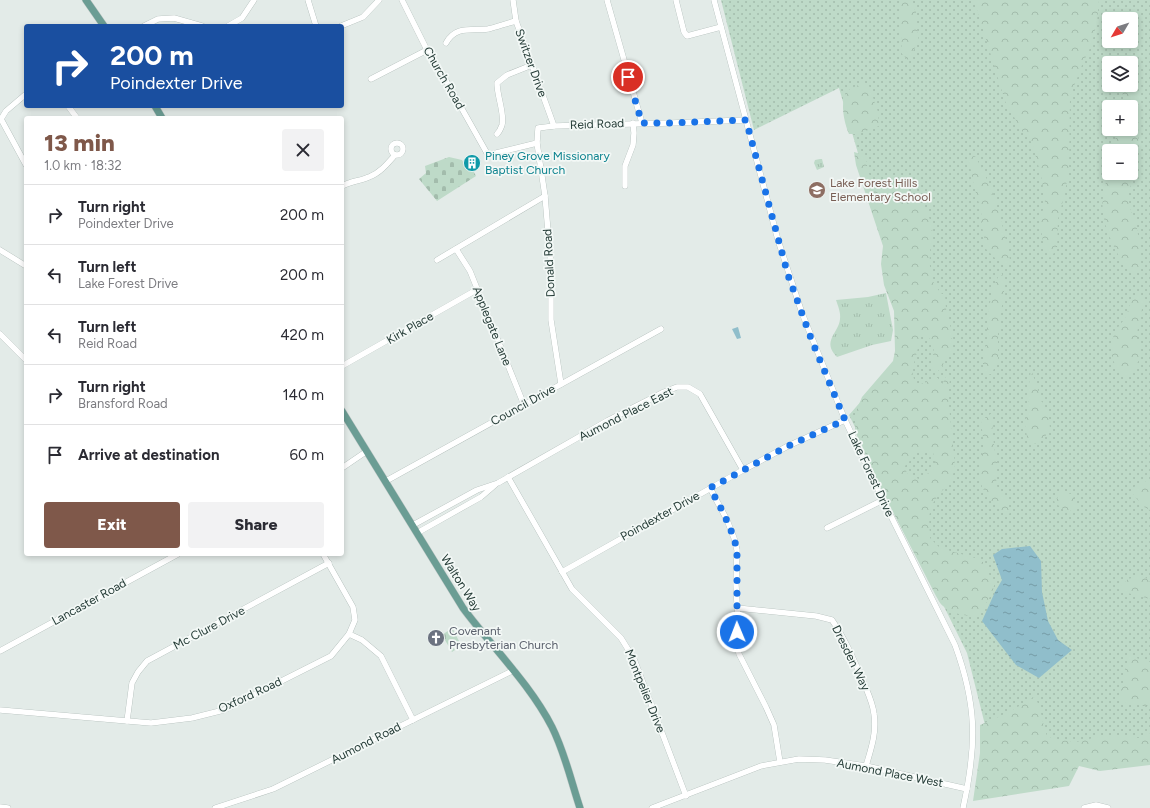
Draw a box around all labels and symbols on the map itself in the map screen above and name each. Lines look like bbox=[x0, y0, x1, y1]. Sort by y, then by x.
north arrow bbox=[1102, 12, 1138, 48]
street label: Switzer Drive bbox=[512, 27, 550, 99]
street label: Church Road bbox=[420, 44, 468, 112]
pin bbox=[611, 60, 645, 94]
street label: Reid Road bbox=[570, 116, 624, 132]
place label: Piney Grove Missionary Baptist Church bbox=[485, 149, 610, 177]
building icon: Piney Grove Missionary Baptist Church bbox=[462, 153, 482, 173]
place label: Lake Forest Hills Elementary School bbox=[830, 176, 931, 204]
school or university icon: Lake Forest Hills Elementary School bbox=[807, 180, 827, 200]
street label: Donald Road bbox=[540, 229, 558, 297]
street label: Applegate Lane bbox=[470, 284, 514, 368]
street label: Kirk Place bbox=[384, 309, 436, 347]
street label: Council Drive bbox=[488, 381, 558, 428]
street label: Aumond Place East bbox=[577, 384, 676, 444]
street label: Lake Forest Drive bbox=[845, 429, 897, 519]
street label: Poindexter Drive bbox=[618, 488, 702, 544]
street label: Walton Way bbox=[438, 552, 484, 615]
street label: Lancaster Road bbox=[49, 576, 129, 628]
street label: Mc Clure Drive bbox=[171, 603, 248, 653]
position arrow bbox=[716, 611, 758, 653]
street label: Dresden Way bbox=[829, 623, 873, 694]
place label: Covenant Presbyterian Church bbox=[449, 624, 559, 652]
church icon: Covenant Presbyterian Church bbox=[426, 628, 446, 648]
street label: Montpelier Drive bbox=[622, 647, 668, 735]
street label: Oxford Road bbox=[216, 674, 284, 716]
street label: Aumond Road bbox=[329, 719, 403, 767]
street label: Aumond Place West bbox=[836, 756, 945, 790]

